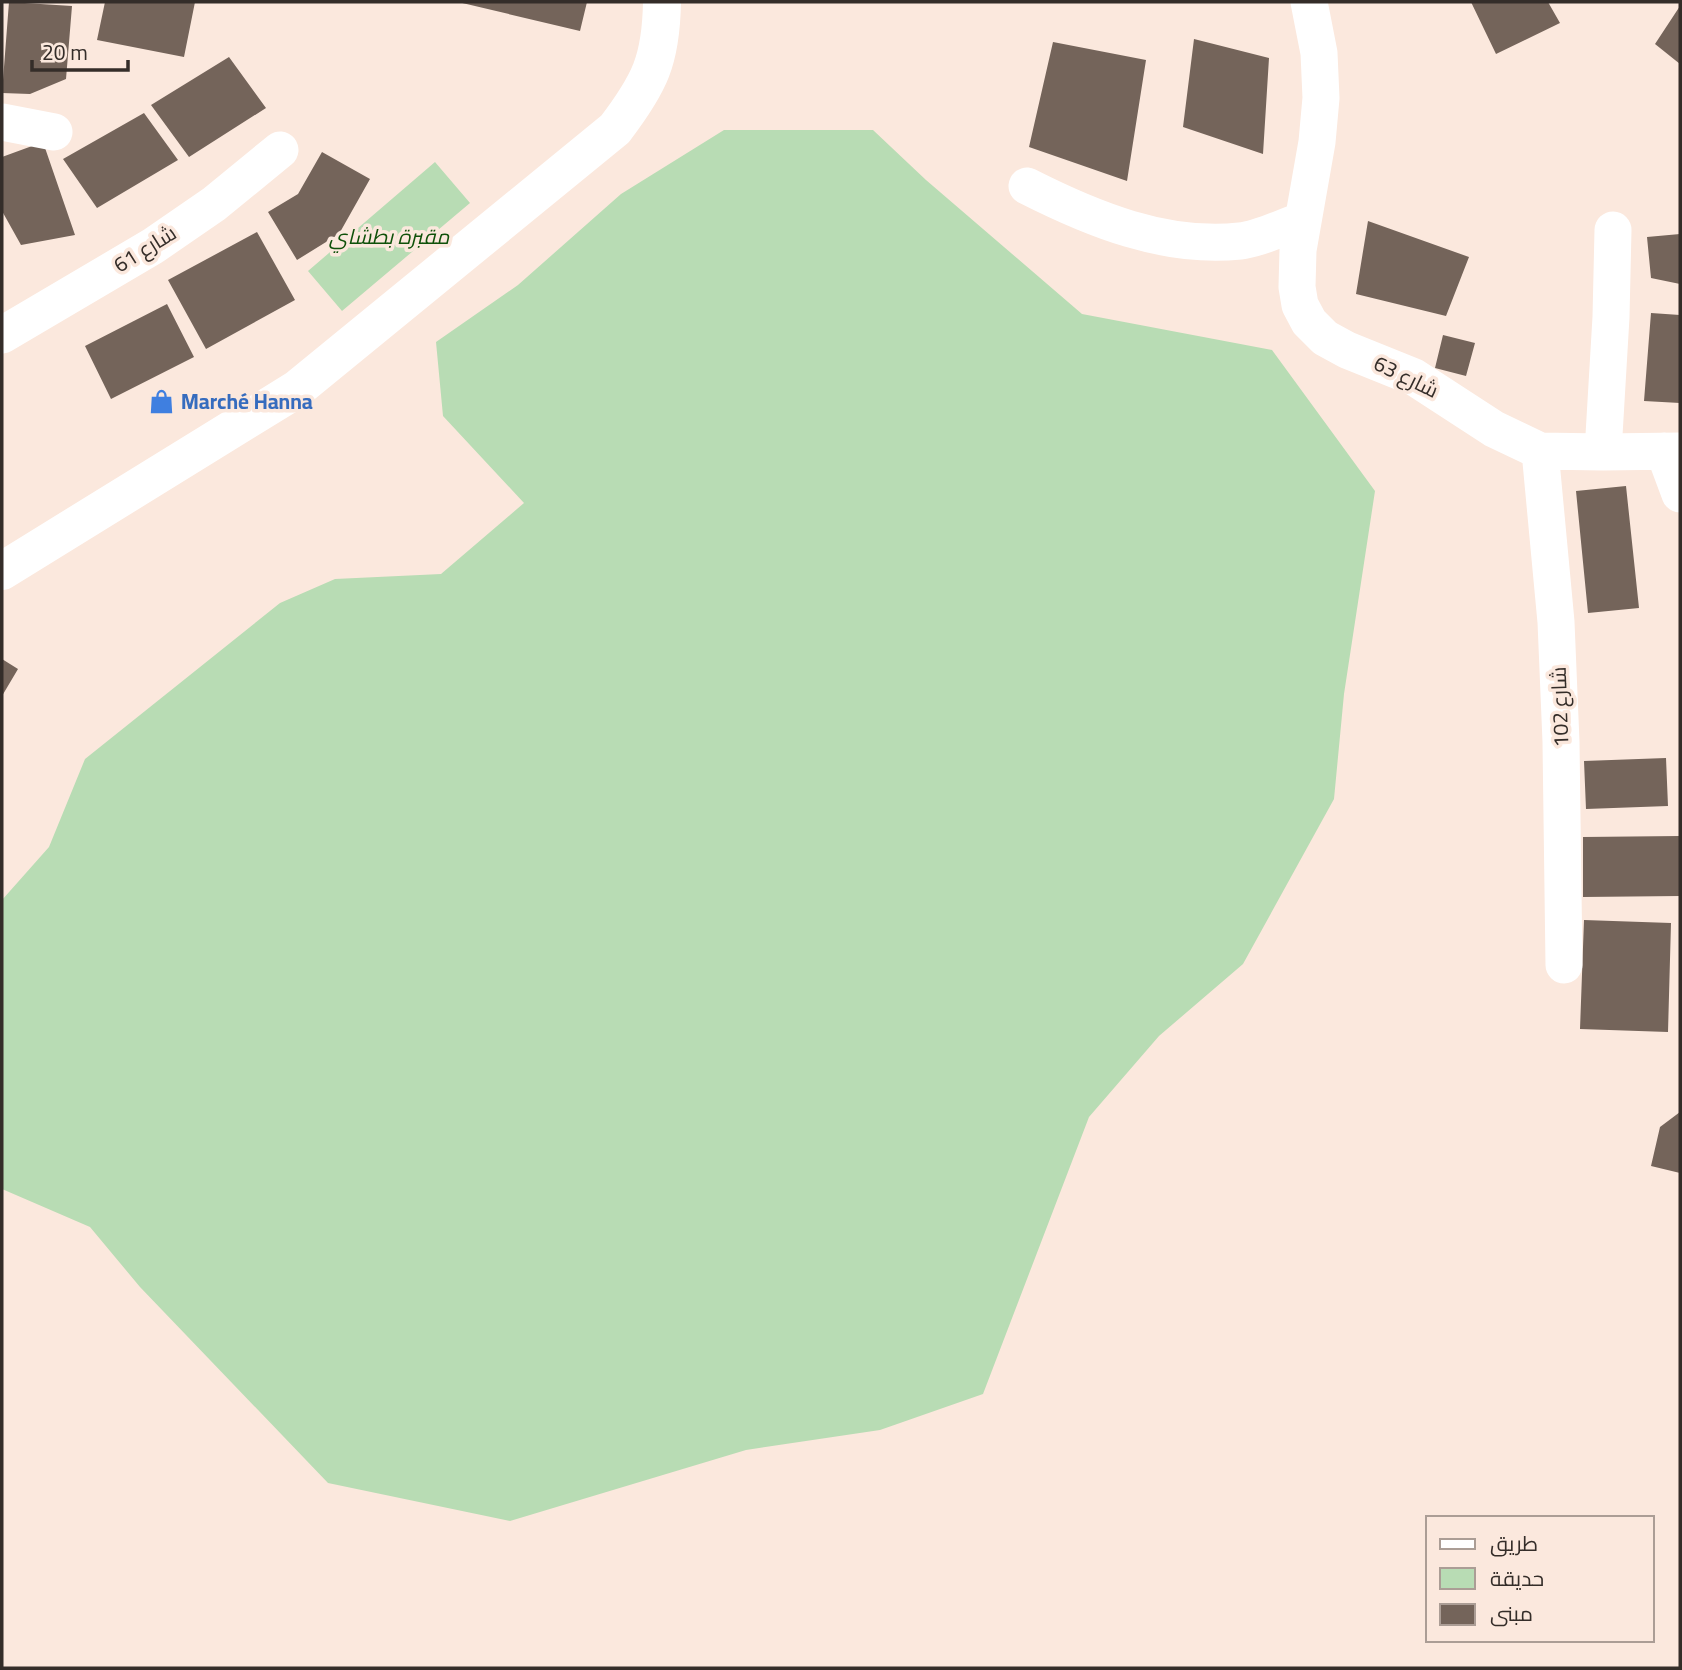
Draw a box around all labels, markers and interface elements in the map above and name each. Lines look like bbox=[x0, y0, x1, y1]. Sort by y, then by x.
scale bar bbox=[32, 28, 128, 72]
text: 20 m bbox=[42, 33, 88, 72]
street label: شارع 61 bbox=[105, 214, 184, 283]
park label: مقبرة بطشاي bbox=[329, 217, 450, 256]
street label: شارع 63 bbox=[1367, 344, 1446, 409]
place label: Marché Hanna bbox=[181, 382, 313, 421]
shop icon: Marché Hanna bbox=[147, 388, 175, 416]
street label: شارع 102 bbox=[1539, 666, 1580, 748]
legend bbox=[1426, 1516, 1654, 1642]
text: طريق bbox=[1490, 1524, 1538, 1563]
text: حديقة bbox=[1490, 1559, 1544, 1598]
text: مبنى bbox=[1490, 1594, 1533, 1633]

